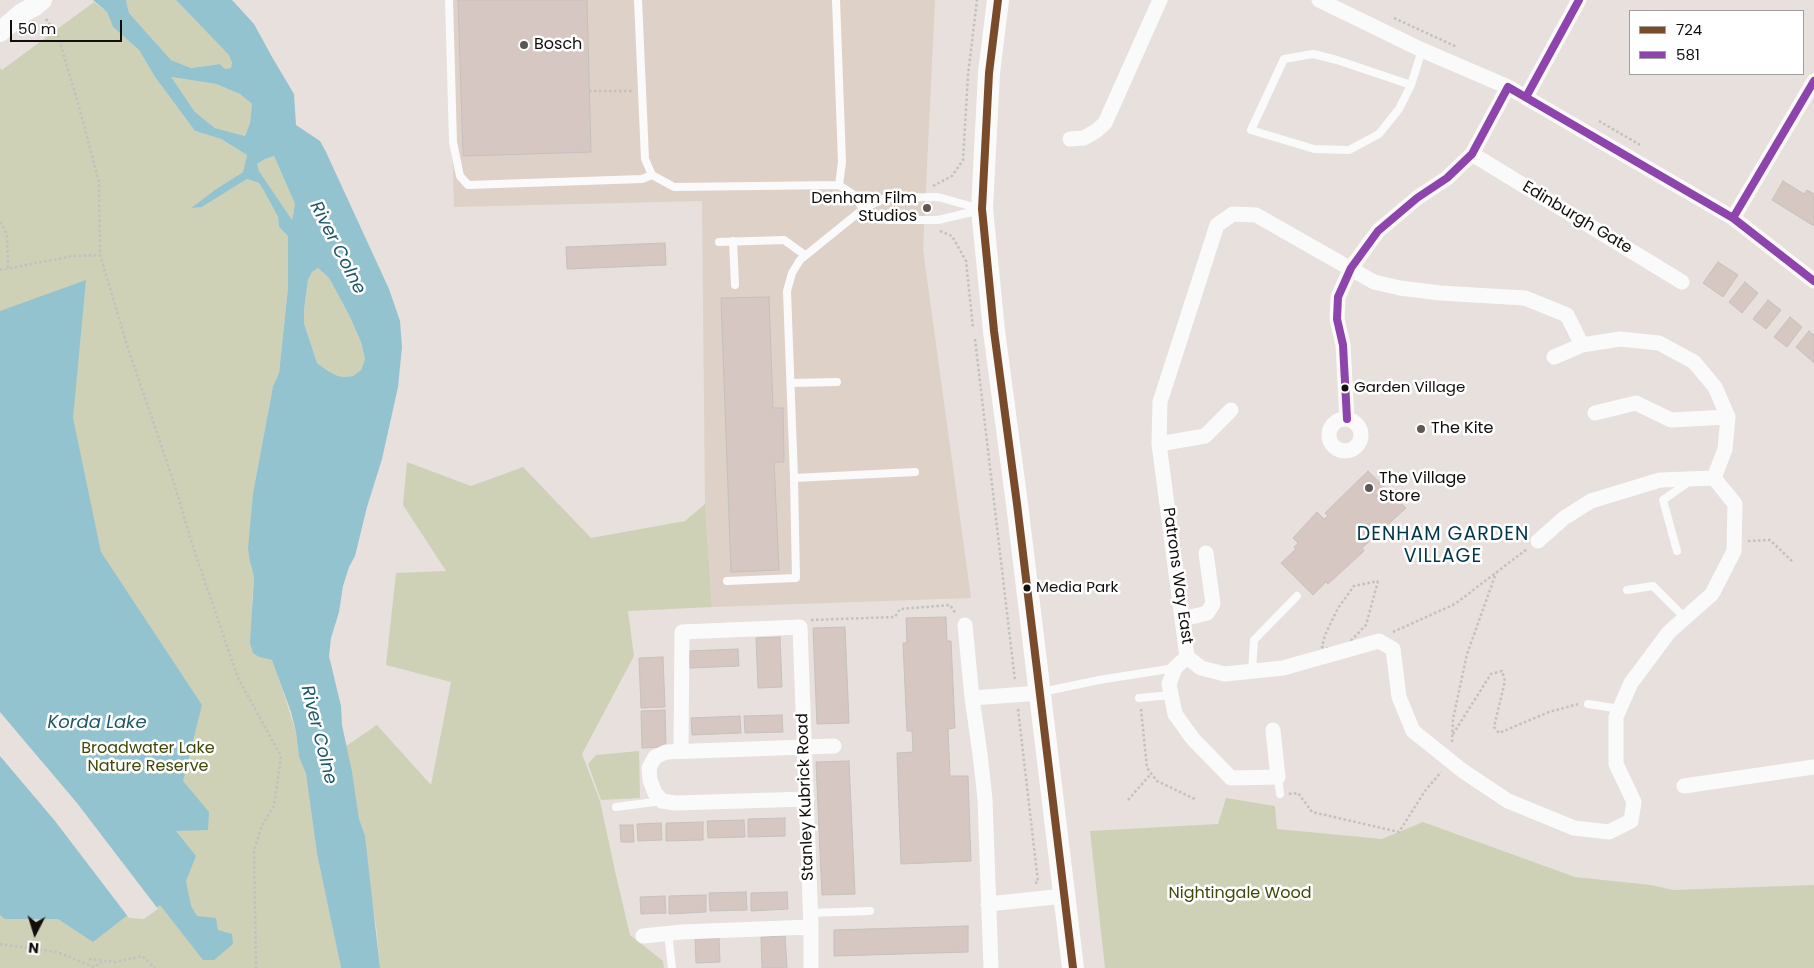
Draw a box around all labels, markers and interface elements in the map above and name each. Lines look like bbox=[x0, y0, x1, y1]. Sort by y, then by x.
scale bar bbox=[12, 10, 125, 42]
legend bbox=[1629, 10, 1804, 75]
text: 50 m bbox=[18, 18, 56, 39]
text: 724 bbox=[1676, 19, 1702, 40]
place label: Bosch bbox=[534, 35, 582, 55]
marker: Bosch bbox=[518, 39, 530, 51]
text: 581 bbox=[1676, 44, 1700, 65]
street label: Edinburgh Gate bbox=[1519, 178, 1635, 258]
place label: Denham Film Studios bbox=[811, 189, 917, 227]
water label: River Colne bbox=[304, 198, 370, 298]
marker: Denham Film Studios bbox=[921, 202, 933, 214]
place label: Garden Village bbox=[1354, 379, 1465, 397]
marker: Garden Village bbox=[1340, 383, 1350, 393]
place label: The Kite bbox=[1431, 419, 1493, 439]
marker: The Kite bbox=[1415, 423, 1427, 435]
place label: The Village Store bbox=[1379, 469, 1466, 507]
marker: The Village Store bbox=[1363, 482, 1375, 494]
street label: Patrons Way East bbox=[1158, 506, 1196, 646]
district label: DENHAM GARDEN VILLAGE bbox=[1355, 524, 1531, 568]
place label: Media Park bbox=[1036, 579, 1118, 597]
marker: Media Park bbox=[1022, 583, 1032, 593]
water label: River Colne bbox=[295, 683, 341, 787]
water label: Korda Lake bbox=[47, 712, 147, 734]
street label: Stanley Kubrick Road bbox=[793, 713, 819, 881]
park label: Broadwater Lake Nature Reserve bbox=[81, 739, 215, 777]
park label: Nightingale Wood bbox=[1169, 884, 1311, 904]
north arrow bbox=[10, 908, 60, 958]
text: N bbox=[28, 938, 40, 958]

